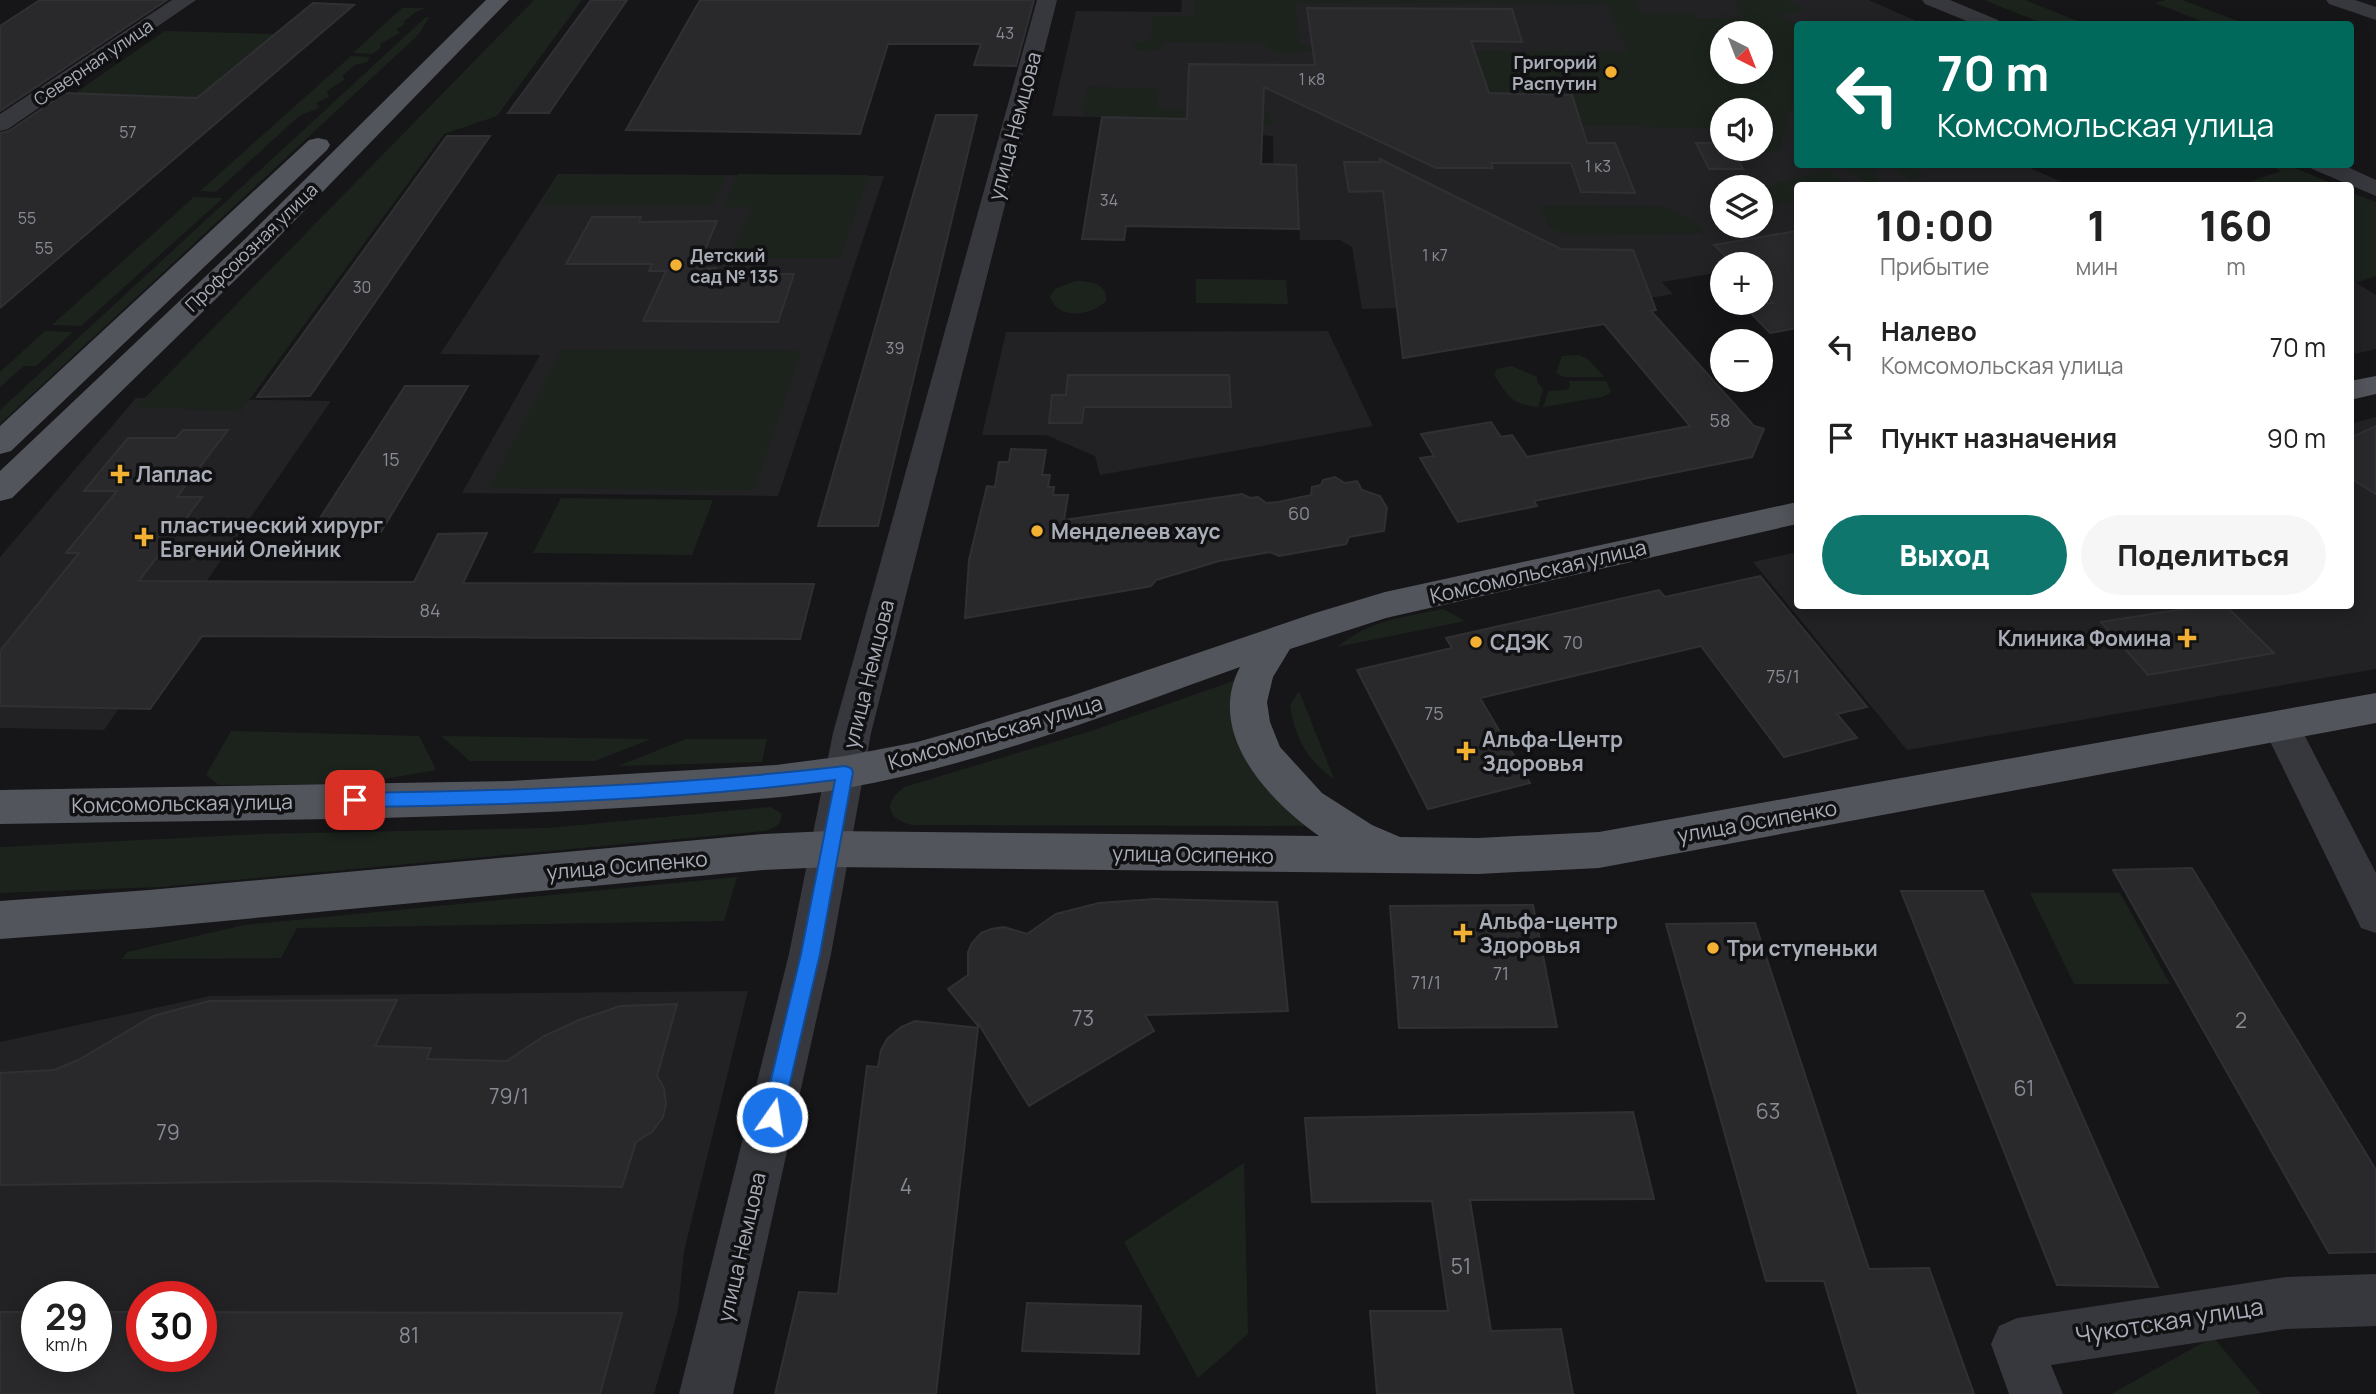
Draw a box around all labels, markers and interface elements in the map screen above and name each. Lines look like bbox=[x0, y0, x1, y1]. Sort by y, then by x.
street label: Северная улица bbox=[29, 13, 157, 111]
north arrow bbox=[1710, 21, 1773, 84]
map controls bbox=[1710, 21, 1773, 392]
house number: 43 bbox=[996, 22, 1014, 44]
text: 70 m bbox=[1937, 39, 2049, 106]
street label: улица Немцова bbox=[981, 49, 1047, 203]
icon: left bbox=[1822, 49, 1913, 140]
place label: Григорий Распутин bbox=[1512, 50, 1597, 95]
marker: Григорий Распутин bbox=[1603, 64, 1619, 80]
house number: 1 к8 bbox=[1299, 68, 1325, 90]
button: sound bbox=[1710, 98, 1773, 161]
text: Комсомольская улица bbox=[1937, 103, 2274, 147]
house number: 57 bbox=[119, 121, 137, 143]
house number: 1 к3 bbox=[1585, 155, 1611, 177]
button: layers bbox=[1710, 175, 1773, 238]
street label: Профсоюзная улица bbox=[180, 177, 322, 317]
house number: 34 bbox=[1100, 189, 1118, 211]
text: 10:00 bbox=[1875, 196, 1994, 254]
text: 1 bbox=[2087, 196, 2106, 254]
text: 160 bbox=[2199, 196, 2273, 254]
house number: 55 bbox=[18, 207, 36, 229]
house number: 55 bbox=[35, 237, 53, 259]
place label: Детский сад № 135 bbox=[690, 243, 778, 288]
house number: 1 к7 bbox=[1422, 244, 1448, 266]
text: Прибытие bbox=[1880, 250, 1990, 282]
text: мин bbox=[2075, 250, 2118, 282]
text: m bbox=[2226, 250, 2246, 282]
button: + bbox=[1710, 252, 1773, 315]
marker: Детский сад № 135 bbox=[668, 257, 684, 273]
house number: 30 bbox=[353, 276, 371, 298]
text: Налево bbox=[1881, 313, 1977, 349]
icon: left bbox=[1822, 328, 1860, 366]
button: − bbox=[1710, 329, 1773, 392]
text: 70 m bbox=[2270, 329, 2326, 365]
house number: 39 bbox=[886, 337, 904, 359]
text: Комсомольская улица bbox=[1881, 349, 2123, 381]
house number: 58 bbox=[1710, 408, 1730, 432]
icon: arrive bbox=[1822, 419, 1860, 457]
text: Пункт назначения bbox=[1881, 420, 2117, 456]
text: 90 m bbox=[2267, 420, 2326, 456]
house number: 15 bbox=[382, 447, 400, 471]
place label: Лаплас bbox=[136, 460, 213, 488]
marker: Лаплас bbox=[110, 464, 130, 484]
house number: 60 bbox=[1288, 501, 1310, 525]
place label: пластический хирург Евгений Олейник bbox=[160, 511, 383, 563]
button: Выход bbox=[1822, 515, 2067, 595]
button: Поделиться bbox=[2081, 515, 2326, 595]
place label: Менделеев хаус bbox=[1051, 517, 1221, 545]
marker: Менделеев хаус bbox=[1029, 523, 1045, 539]
marker: пластический хирург Евгений Олейник bbox=[134, 527, 154, 547]
street label: Комсомольская улица bbox=[1427, 532, 1649, 610]
street label: улица Немцова bbox=[836, 597, 900, 751]
house number: 84 bbox=[419, 598, 441, 622]
place label: Клиника Фомина bbox=[1998, 624, 2171, 652]
place label: СДЭК bbox=[1490, 628, 1550, 656]
marker: Клиника Фомина bbox=[2177, 628, 2197, 648]
house number: 70 bbox=[1563, 630, 1583, 654]
marker: СДЭК bbox=[1468, 634, 1484, 650]
house number: 75/1 bbox=[1766, 664, 1800, 688]
street label: Комсомольская улица bbox=[885, 688, 1105, 776]
house number: 75 bbox=[1424, 701, 1444, 725]
place label: Альфа-Центр Здоровья bbox=[1482, 725, 1623, 777]
marker: Альфа-Центр Здоровья bbox=[1456, 741, 1476, 761]
pin bbox=[325, 770, 385, 830]
icon: arrive bbox=[336, 781, 374, 819]
street label: Комсомольская улица bbox=[71, 787, 293, 819]
street label: улица Осипенко bbox=[1675, 793, 1839, 849]
street label: улица Осипенко bbox=[1112, 839, 1274, 869]
street label: улица Осипенко bbox=[545, 844, 709, 886]
place label: Альфа-центр Здоровья bbox=[1479, 907, 1618, 959]
marker: Альфа-центр Здоровья bbox=[1453, 923, 1473, 943]
place label: Три ступеньки bbox=[1727, 934, 1878, 962]
marker: Три ступеньки bbox=[1705, 940, 1721, 956]
house number: 71 bbox=[1493, 961, 1509, 985]
house number: 71/1 bbox=[1411, 970, 1441, 994]
house number: 73 bbox=[1072, 1004, 1094, 1032]
house number: 2 bbox=[2235, 1006, 2247, 1034]
house number: 61 bbox=[2014, 1074, 2034, 1102]
position arrow bbox=[735, 1080, 809, 1154]
house number: 79/1 bbox=[489, 1082, 529, 1110]
house number: 63 bbox=[1756, 1097, 1780, 1125]
house number: 79 bbox=[156, 1118, 180, 1146]
street label: улица Немцова bbox=[710, 1169, 772, 1325]
house number: 4 bbox=[900, 1172, 912, 1200]
house number: 51 bbox=[1451, 1252, 1471, 1280]
speed limit sign: 30 bbox=[126, 1281, 217, 1372]
street label: Чукотская улица bbox=[2073, 1289, 2265, 1351]
text: 29 bbox=[45, 1293, 88, 1341]
house number: 81 bbox=[399, 1321, 419, 1349]
text: km/h bbox=[46, 1332, 87, 1356]

